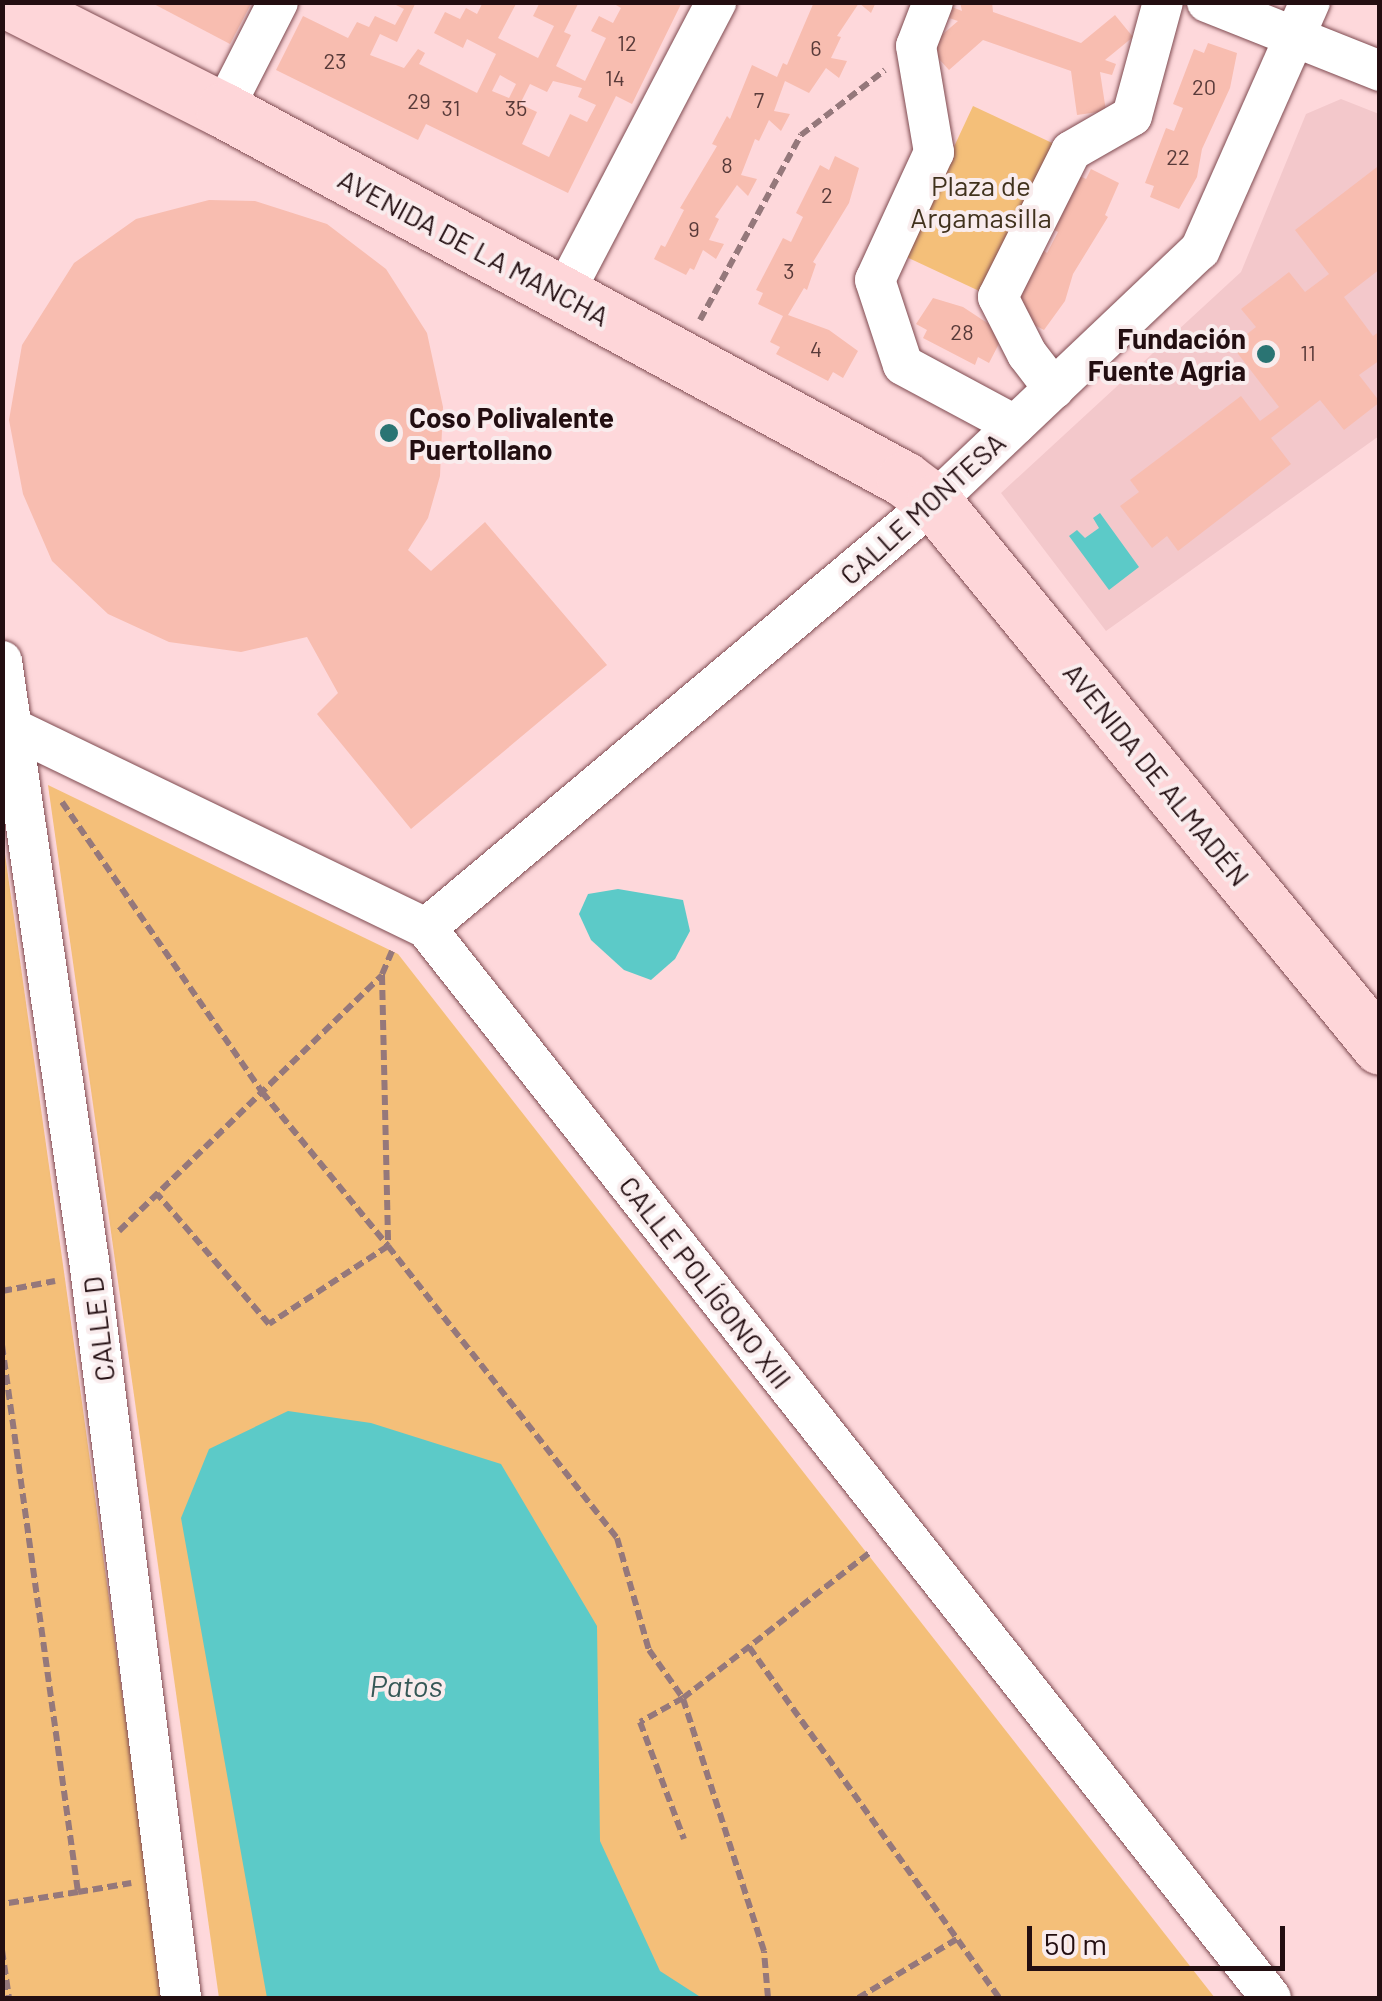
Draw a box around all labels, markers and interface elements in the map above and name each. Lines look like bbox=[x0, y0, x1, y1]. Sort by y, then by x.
house number: 12 bbox=[617, 30, 637, 56]
house number: 6 bbox=[810, 35, 822, 61]
house number: 23 bbox=[324, 48, 346, 74]
house number: 14 bbox=[605, 65, 625, 91]
house number: 20 bbox=[1192, 74, 1216, 100]
house number: 7 bbox=[754, 87, 764, 113]
house number: 29 bbox=[407, 88, 431, 114]
house number: 31 bbox=[442, 95, 460, 121]
house number: 35 bbox=[505, 95, 527, 121]
house number: 22 bbox=[1166, 144, 1190, 170]
house number: 8 bbox=[721, 152, 733, 178]
street label: AVENIDA DE LA MANCHA bbox=[333, 161, 615, 333]
park label: Plaza de Argamasilla bbox=[910, 168, 1052, 234]
house number: 2 bbox=[821, 182, 833, 208]
house number: 9 bbox=[688, 216, 700, 242]
house number: 3 bbox=[783, 258, 795, 284]
house number: 28 bbox=[950, 319, 974, 345]
place label: Fundación Fuente Agria bbox=[1088, 321, 1246, 387]
house number: 4 bbox=[810, 336, 822, 362]
house number: 11 bbox=[1300, 340, 1316, 366]
marker: Fundación Fuente Agria bbox=[1255, 343, 1277, 365]
place label: Coso Polivalente Puertollano bbox=[409, 400, 614, 466]
marker: Coso Polivalente Puertollano bbox=[378, 422, 400, 444]
street label: CALLE MONTESA bbox=[832, 425, 1012, 591]
street label: AVENIDA DE ALMADÉN bbox=[1057, 656, 1257, 892]
street label: CALLE POLÍGONO XIII bbox=[613, 1169, 799, 1395]
street label: CALLE D bbox=[75, 1275, 121, 1383]
water label: Patos bbox=[370, 1667, 442, 1703]
scale bar bbox=[1032, 1906, 1290, 1968]
text: 50 m bbox=[1044, 1925, 1107, 1961]

